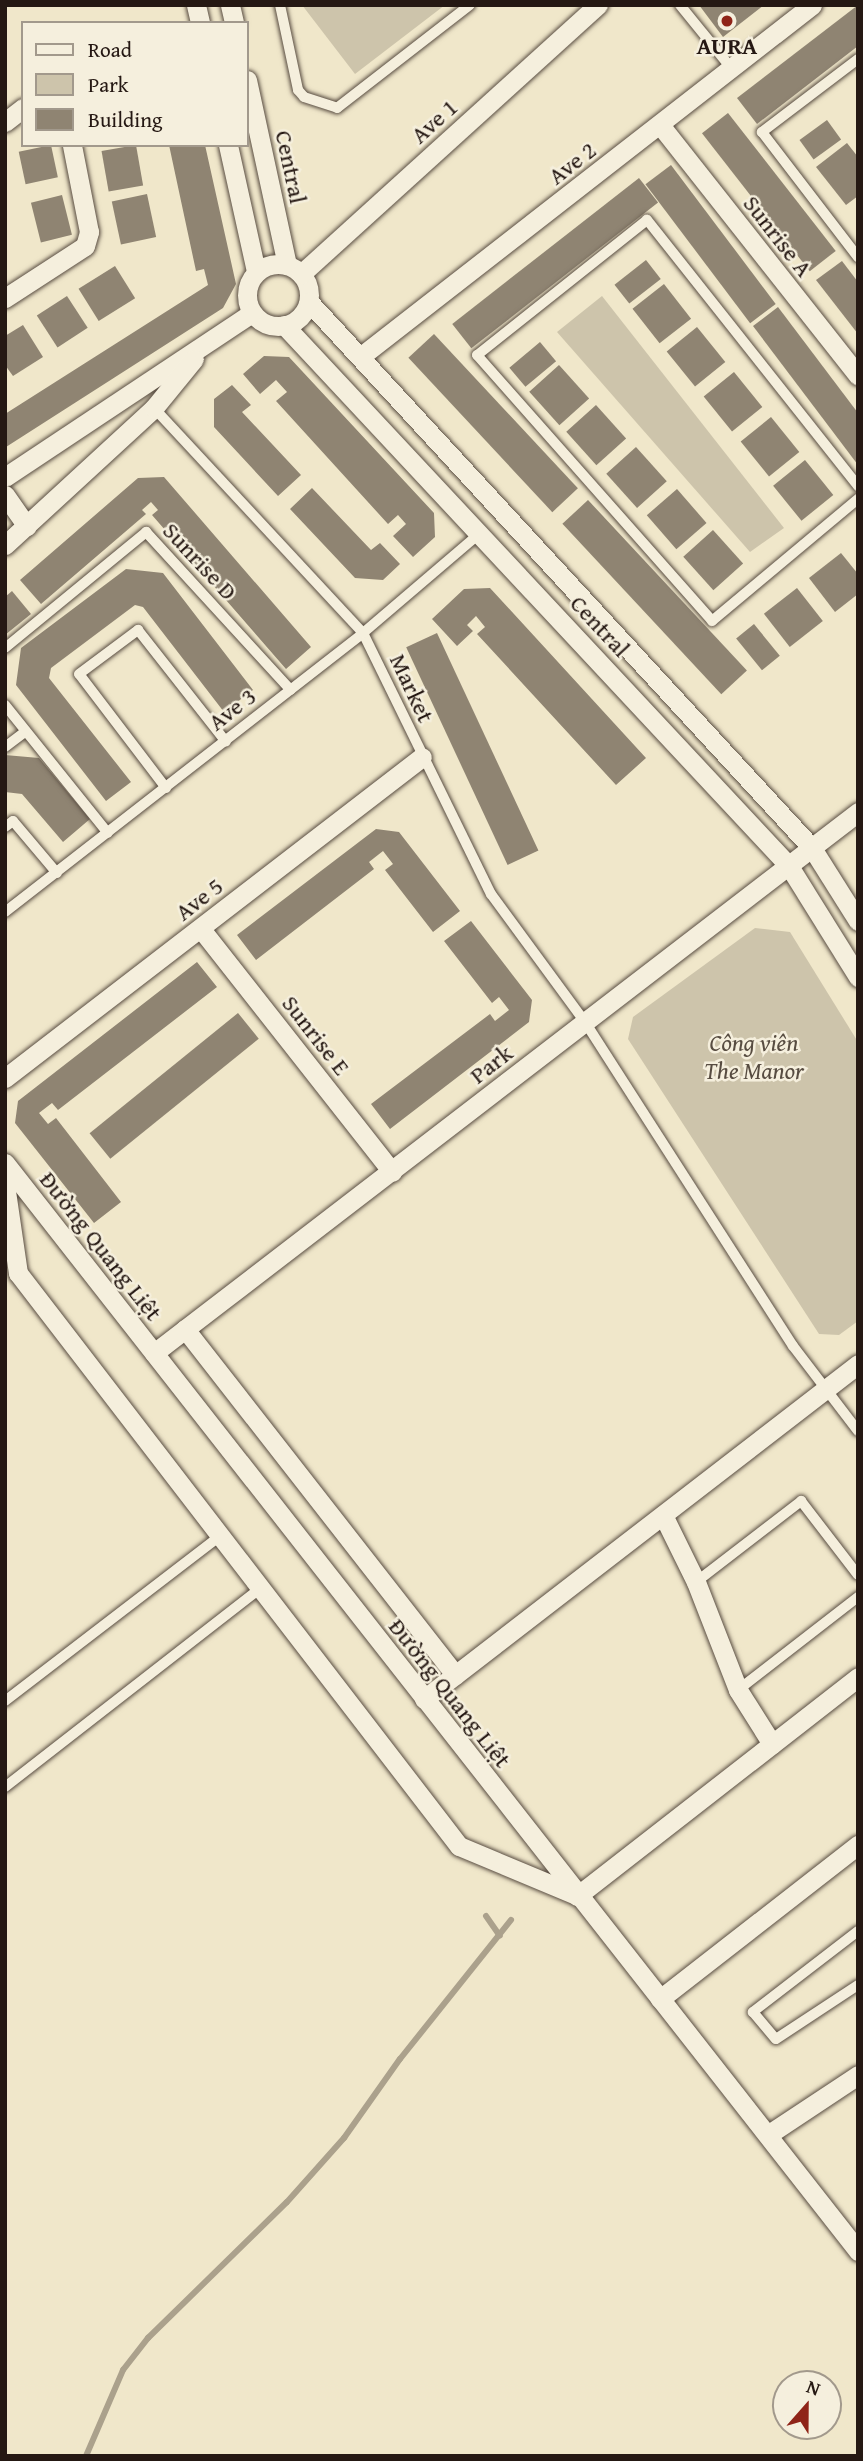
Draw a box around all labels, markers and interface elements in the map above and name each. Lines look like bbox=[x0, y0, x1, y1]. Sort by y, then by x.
marker: AURA bbox=[719, 13, 735, 29]
legend bbox=[21, 21, 248, 147]
place label: AURA bbox=[697, 32, 757, 60]
text: Road bbox=[88, 34, 132, 65]
text: Park bbox=[88, 69, 129, 100]
street label: Ave 1 bbox=[405, 93, 463, 149]
text: Building bbox=[88, 104, 162, 135]
street label: Central bbox=[269, 128, 313, 206]
street label: Ave 2 bbox=[542, 135, 602, 191]
street label: Sunrise A bbox=[737, 190, 819, 282]
street label: Sunrise D bbox=[157, 516, 243, 606]
street label: Central bbox=[564, 589, 636, 663]
street label: Market bbox=[384, 649, 440, 727]
street label: Ave 3 bbox=[202, 681, 262, 737]
street label: Ave 5 bbox=[169, 871, 229, 927]
street label: Sunrise E bbox=[276, 989, 356, 1081]
park label: Công viên The Manor bbox=[704, 1029, 804, 1085]
street label: Park bbox=[464, 1038, 518, 1090]
street label: Đường Quang Liệt bbox=[34, 1166, 168, 1326]
street label: Đường Quang Liệt bbox=[383, 1613, 517, 1773]
north arrow bbox=[772, 2370, 842, 2440]
text: N bbox=[803, 2372, 825, 2403]

